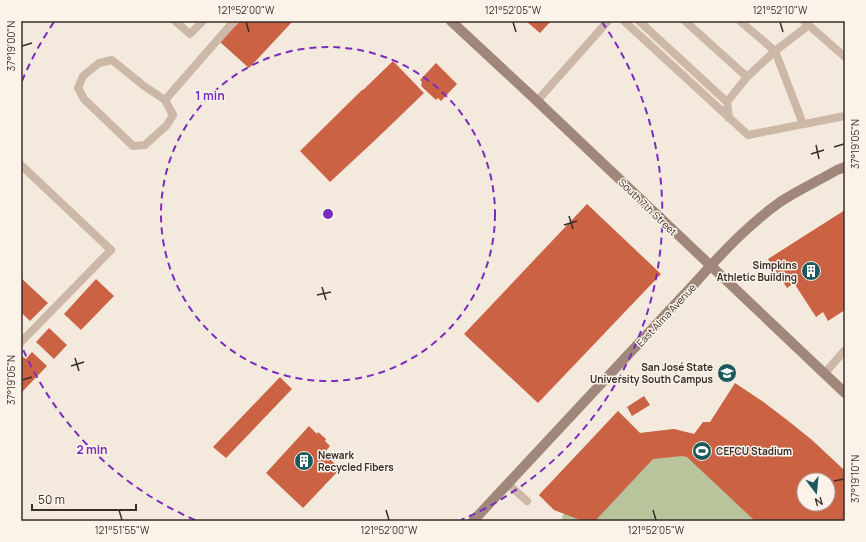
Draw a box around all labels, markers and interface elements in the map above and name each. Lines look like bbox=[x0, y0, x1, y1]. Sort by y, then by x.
text: 121°52'00"W bbox=[218, 3, 275, 17]
text: 121°52'05"W bbox=[485, 3, 542, 17]
text: 121°52'10"W bbox=[753, 3, 808, 17]
text: 37°19'00"N bbox=[4, 21, 18, 71]
text: 1 min bbox=[195, 87, 225, 104]
text: 37°19'05"N bbox=[848, 119, 862, 169]
street label: South 7th Street bbox=[616, 175, 680, 239]
centre of rings bbox=[321, 207, 335, 221]
place label: Simpkins Athletic Building bbox=[717, 258, 798, 284]
building icon: Simpkins Athletic Building bbox=[800, 260, 822, 282]
street label: East Alma Avenue bbox=[633, 280, 699, 350]
text: 37°19'05"N bbox=[4, 355, 18, 405]
place label: San José State University South Campus bbox=[590, 360, 714, 386]
school or university icon: San José State University South Campus bbox=[716, 362, 738, 384]
sports icon: CEFCU Stadium bbox=[691, 440, 713, 462]
text: 2 min bbox=[76, 441, 108, 458]
place label: CEFCU Stadium bbox=[716, 444, 792, 458]
place label: Newark Recycled Fibers bbox=[318, 448, 394, 474]
building icon: Newark Recycled Fibers bbox=[293, 450, 315, 472]
text: 37°19'10"N bbox=[848, 455, 862, 503]
north arrow bbox=[796, 472, 836, 512]
scale bar bbox=[32, 486, 136, 512]
text: 50 m bbox=[38, 491, 65, 508]
text: N bbox=[813, 494, 825, 510]
text: 121°51'55"W bbox=[95, 523, 150, 537]
text: 121°52'00"W bbox=[361, 523, 418, 537]
text: 121°52'05"W bbox=[628, 523, 685, 537]

